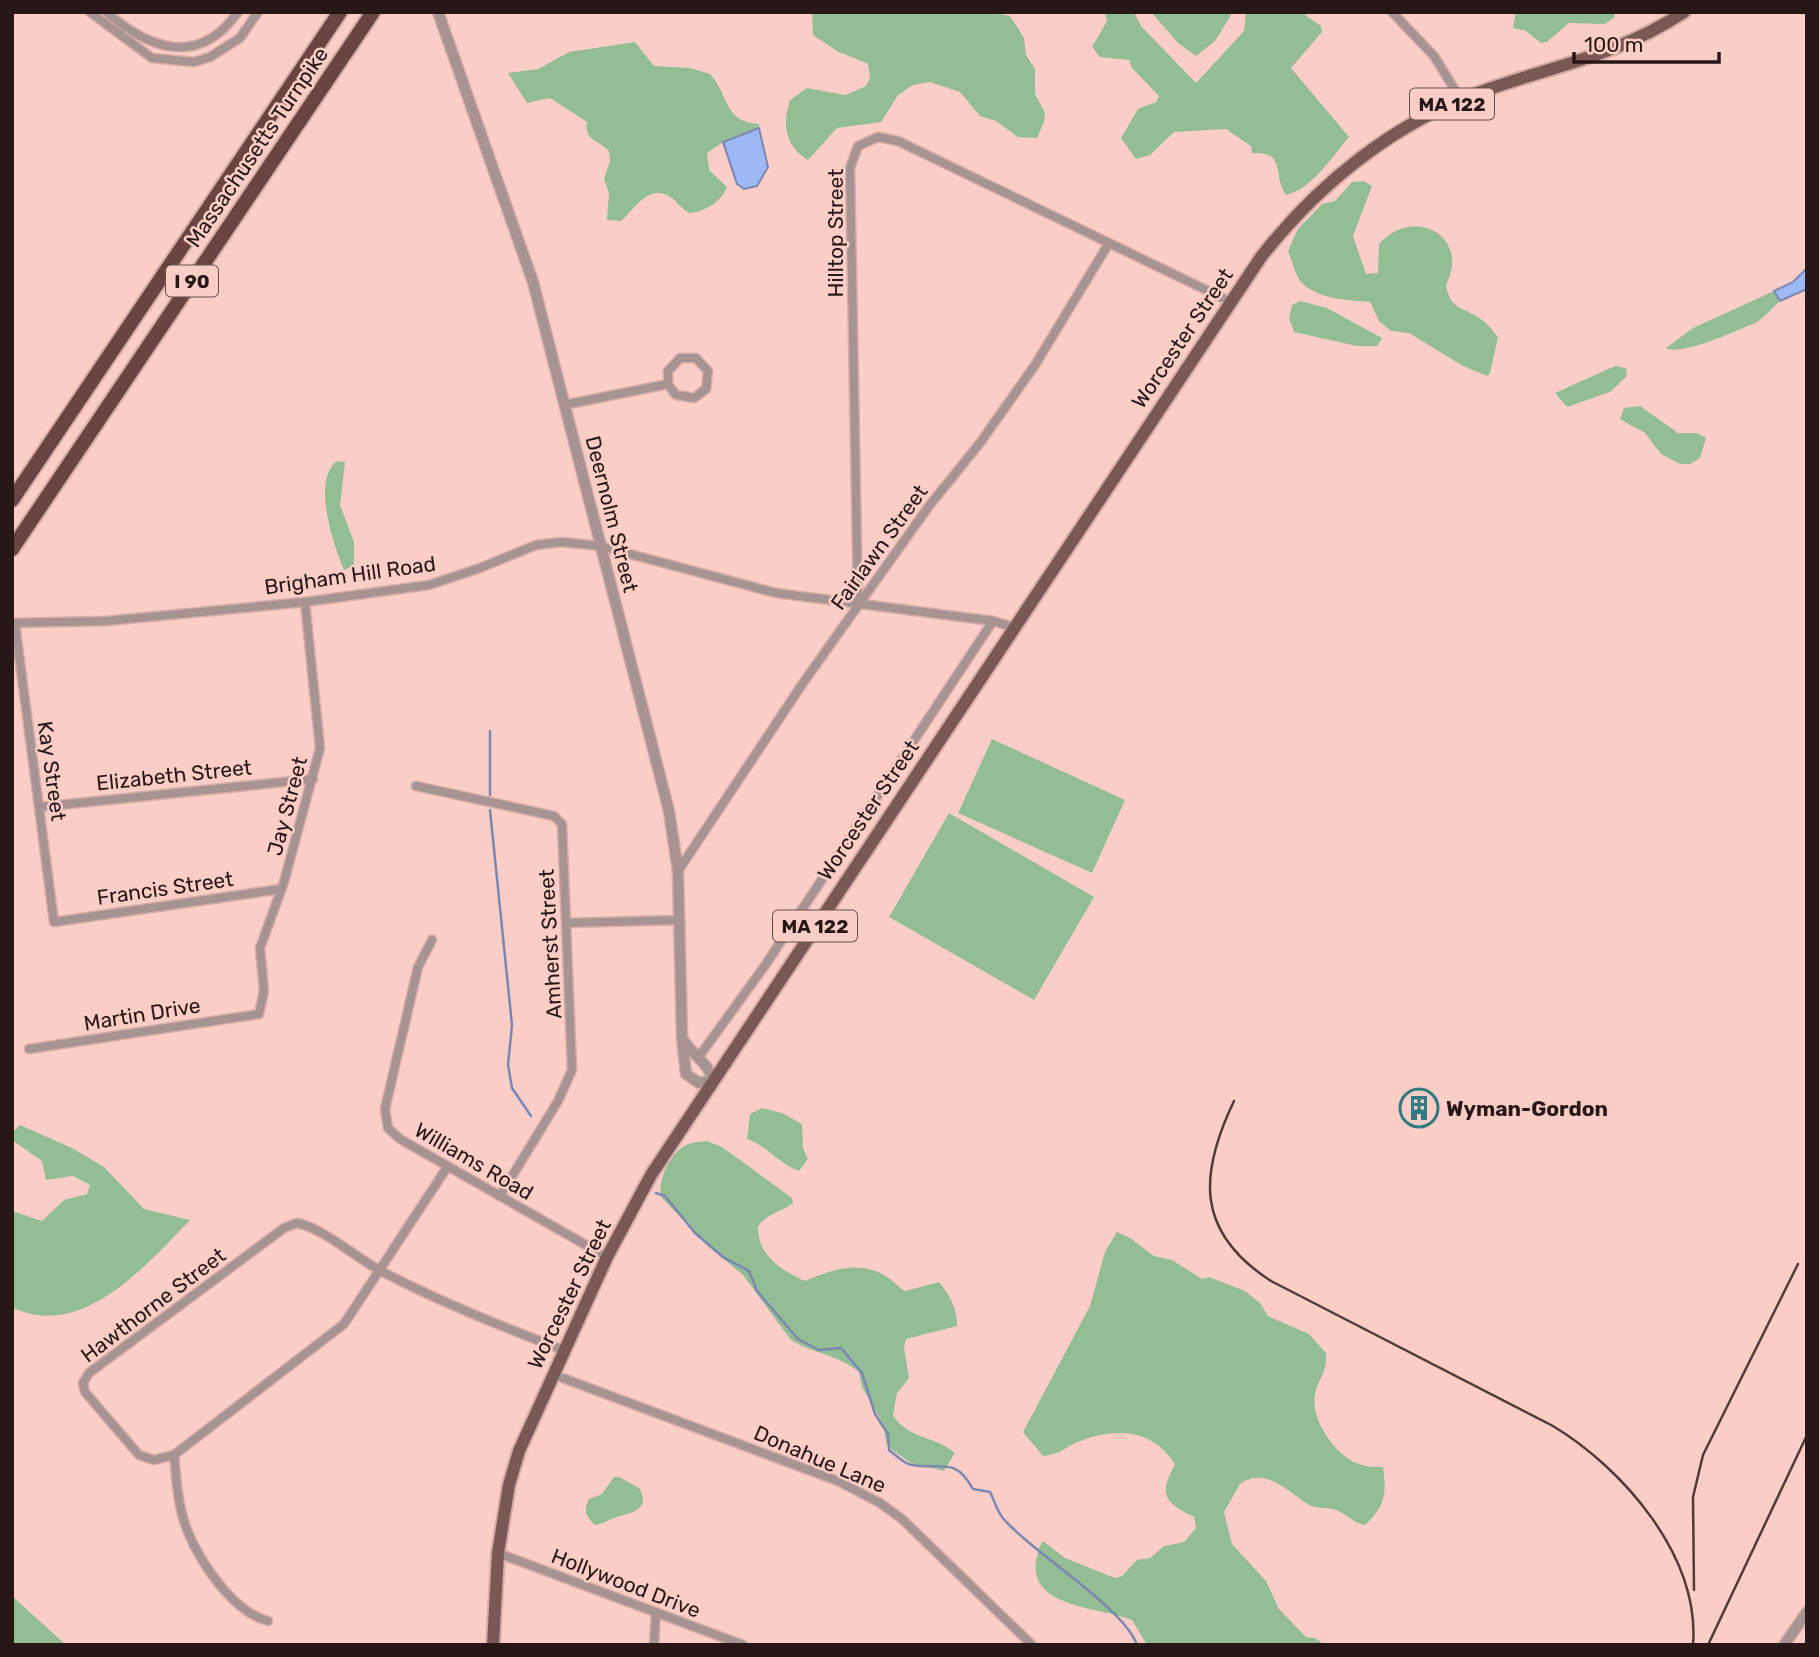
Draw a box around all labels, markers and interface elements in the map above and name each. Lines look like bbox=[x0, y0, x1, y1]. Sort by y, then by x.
scale bar bbox=[1574, 21, 1719, 65]
text: 100 m bbox=[1584, 32, 1643, 57]
street label: Massachusetts Turnpike bbox=[181, 42, 333, 252]
road number: MA 122 bbox=[1410, 88, 1494, 120]
street label: Hilltop Street bbox=[823, 169, 848, 297]
street label: Worcester Street bbox=[1126, 263, 1238, 413]
road number: I 90 bbox=[166, 266, 218, 296]
street label: Deernolm Street bbox=[580, 433, 644, 595]
street label: Fairlawn Street bbox=[825, 480, 933, 614]
street label: Brigham Hill Road bbox=[263, 551, 437, 599]
street label: Kay Street bbox=[33, 719, 71, 823]
street label: Worcester Street bbox=[812, 735, 924, 885]
street label: Elizabeth Street bbox=[95, 754, 253, 796]
street label: Jay Street bbox=[262, 754, 312, 858]
street label: Francis Street bbox=[95, 866, 235, 910]
street label: Amherst Street bbox=[534, 868, 566, 1020]
road number: MA 122 bbox=[773, 910, 857, 942]
street label: Martin Drive bbox=[82, 992, 202, 1036]
building icon: Wyman-Gordon bbox=[1398, 1087, 1440, 1129]
place label: Wyman-Gordon bbox=[1446, 1096, 1608, 1121]
street label: Williams Road bbox=[410, 1117, 538, 1205]
street label: Worcester Street bbox=[522, 1215, 616, 1373]
street label: Hawthorne Street bbox=[76, 1242, 230, 1368]
street label: Donahue Lane bbox=[750, 1420, 890, 1498]
street label: Hollywood Drive bbox=[548, 1543, 704, 1623]

